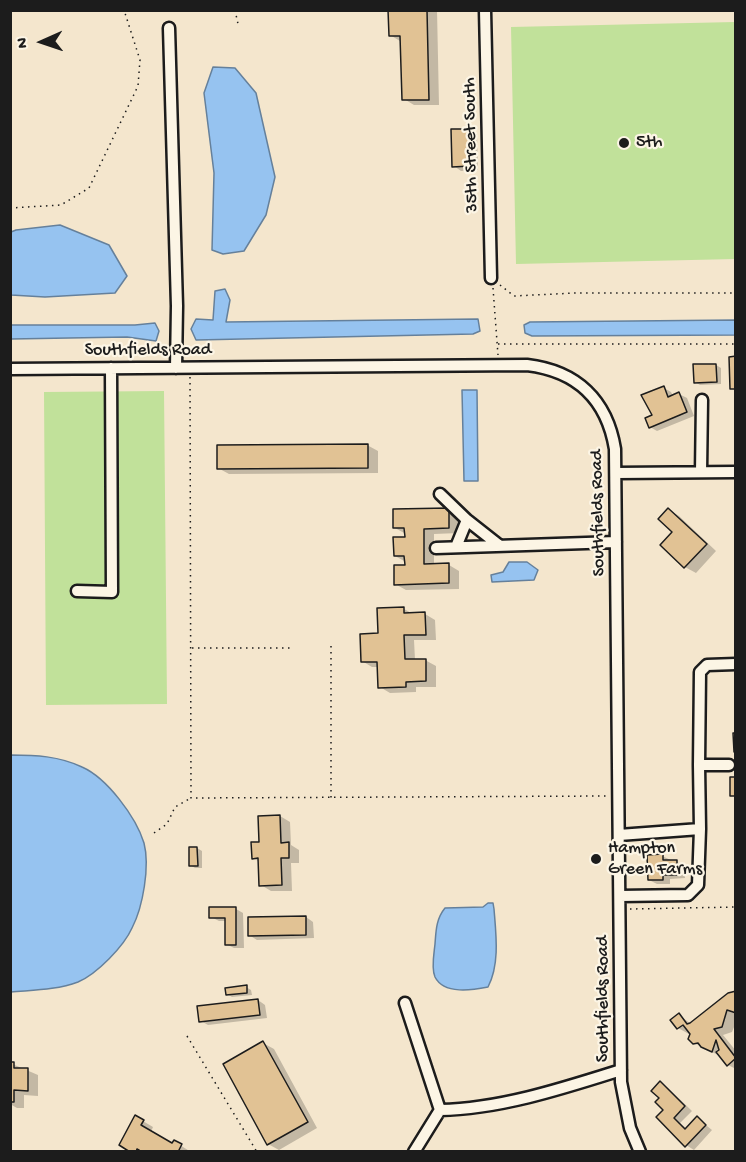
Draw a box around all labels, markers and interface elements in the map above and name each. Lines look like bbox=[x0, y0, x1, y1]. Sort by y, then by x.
north arrow bbox=[12, 12, 72, 72]
text: N bbox=[14, 37, 33, 49]
street label: 35th Street South bbox=[460, 77, 484, 213]
place label: 5th bbox=[636, 132, 662, 154]
marker: 5th bbox=[617, 136, 631, 150]
street label: Southfields Road bbox=[85, 340, 211, 362]
street label: Southfields Road bbox=[587, 450, 611, 576]
place label: Hampton Green Farms bbox=[608, 838, 702, 880]
marker: Hampton Green Farms bbox=[589, 852, 603, 866]
street label: Southfields Road bbox=[593, 936, 615, 1062]

